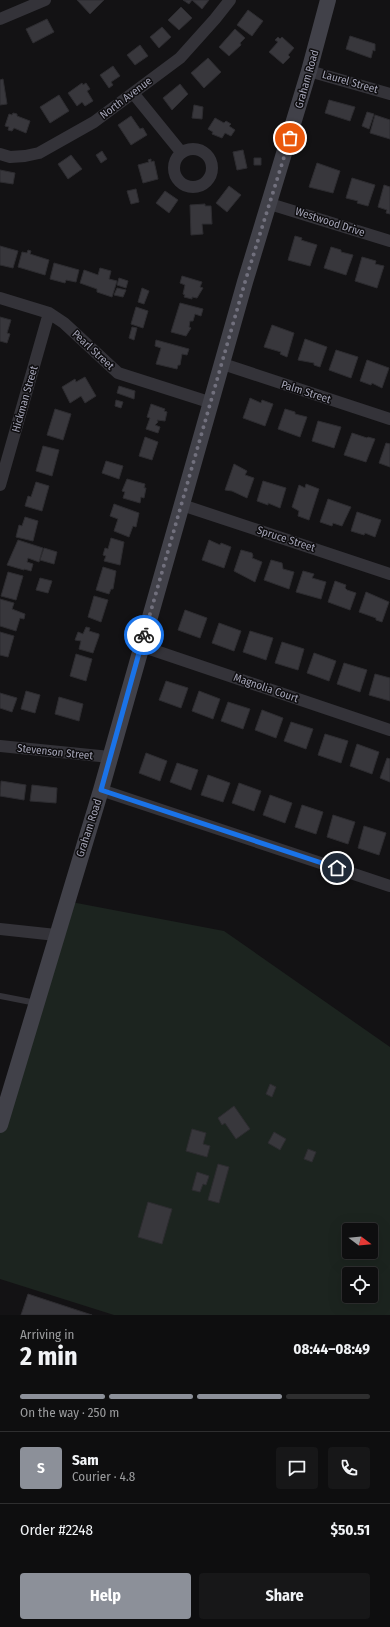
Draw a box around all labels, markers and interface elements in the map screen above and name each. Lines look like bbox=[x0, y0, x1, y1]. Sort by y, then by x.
street label: Graham Road bbox=[292, 48, 322, 110]
street label: Laurel Street bbox=[321, 68, 380, 96]
street label: North Avenue bbox=[98, 74, 154, 122]
pin bbox=[273, 121, 307, 155]
icon: bag bbox=[279, 127, 301, 149]
street label: Westwood Drive bbox=[294, 205, 366, 239]
street label: Pearl Street bbox=[69, 327, 117, 373]
street label: Hickman Street bbox=[9, 364, 41, 434]
street label: Palm Street bbox=[280, 378, 333, 406]
street label: Spruce Street bbox=[255, 523, 317, 555]
courier bbox=[124, 615, 164, 655]
icon: bike bbox=[133, 624, 155, 646]
street label: Magnolia Court bbox=[232, 671, 301, 705]
street label: Stevenson Street bbox=[16, 742, 94, 762]
street label: Graham Road bbox=[74, 797, 104, 859]
pin bbox=[320, 851, 354, 885]
icon: home bbox=[326, 857, 348, 879]
north arrow bbox=[342, 1223, 378, 1259]
map controls bbox=[342, 1223, 378, 1303]
button: locate bbox=[342, 1267, 378, 1303]
text: Arriving in bbox=[20, 1327, 74, 1342]
text: 08:44–08:49 bbox=[293, 1340, 370, 1358]
text: 2 min bbox=[20, 1341, 78, 1372]
text: On the way · 250 m bbox=[20, 1405, 119, 1420]
button: chat bbox=[276, 1447, 318, 1489]
button: phone bbox=[328, 1447, 370, 1489]
text: Sam bbox=[72, 1451, 99, 1469]
text: S bbox=[37, 1459, 45, 1477]
text: Courier · 4.8 bbox=[72, 1469, 135, 1484]
text: Order #2248 bbox=[20, 1521, 93, 1539]
text: $50.51 bbox=[330, 1521, 370, 1539]
button: Help bbox=[20, 1573, 191, 1619]
button: Share bbox=[199, 1573, 370, 1619]

